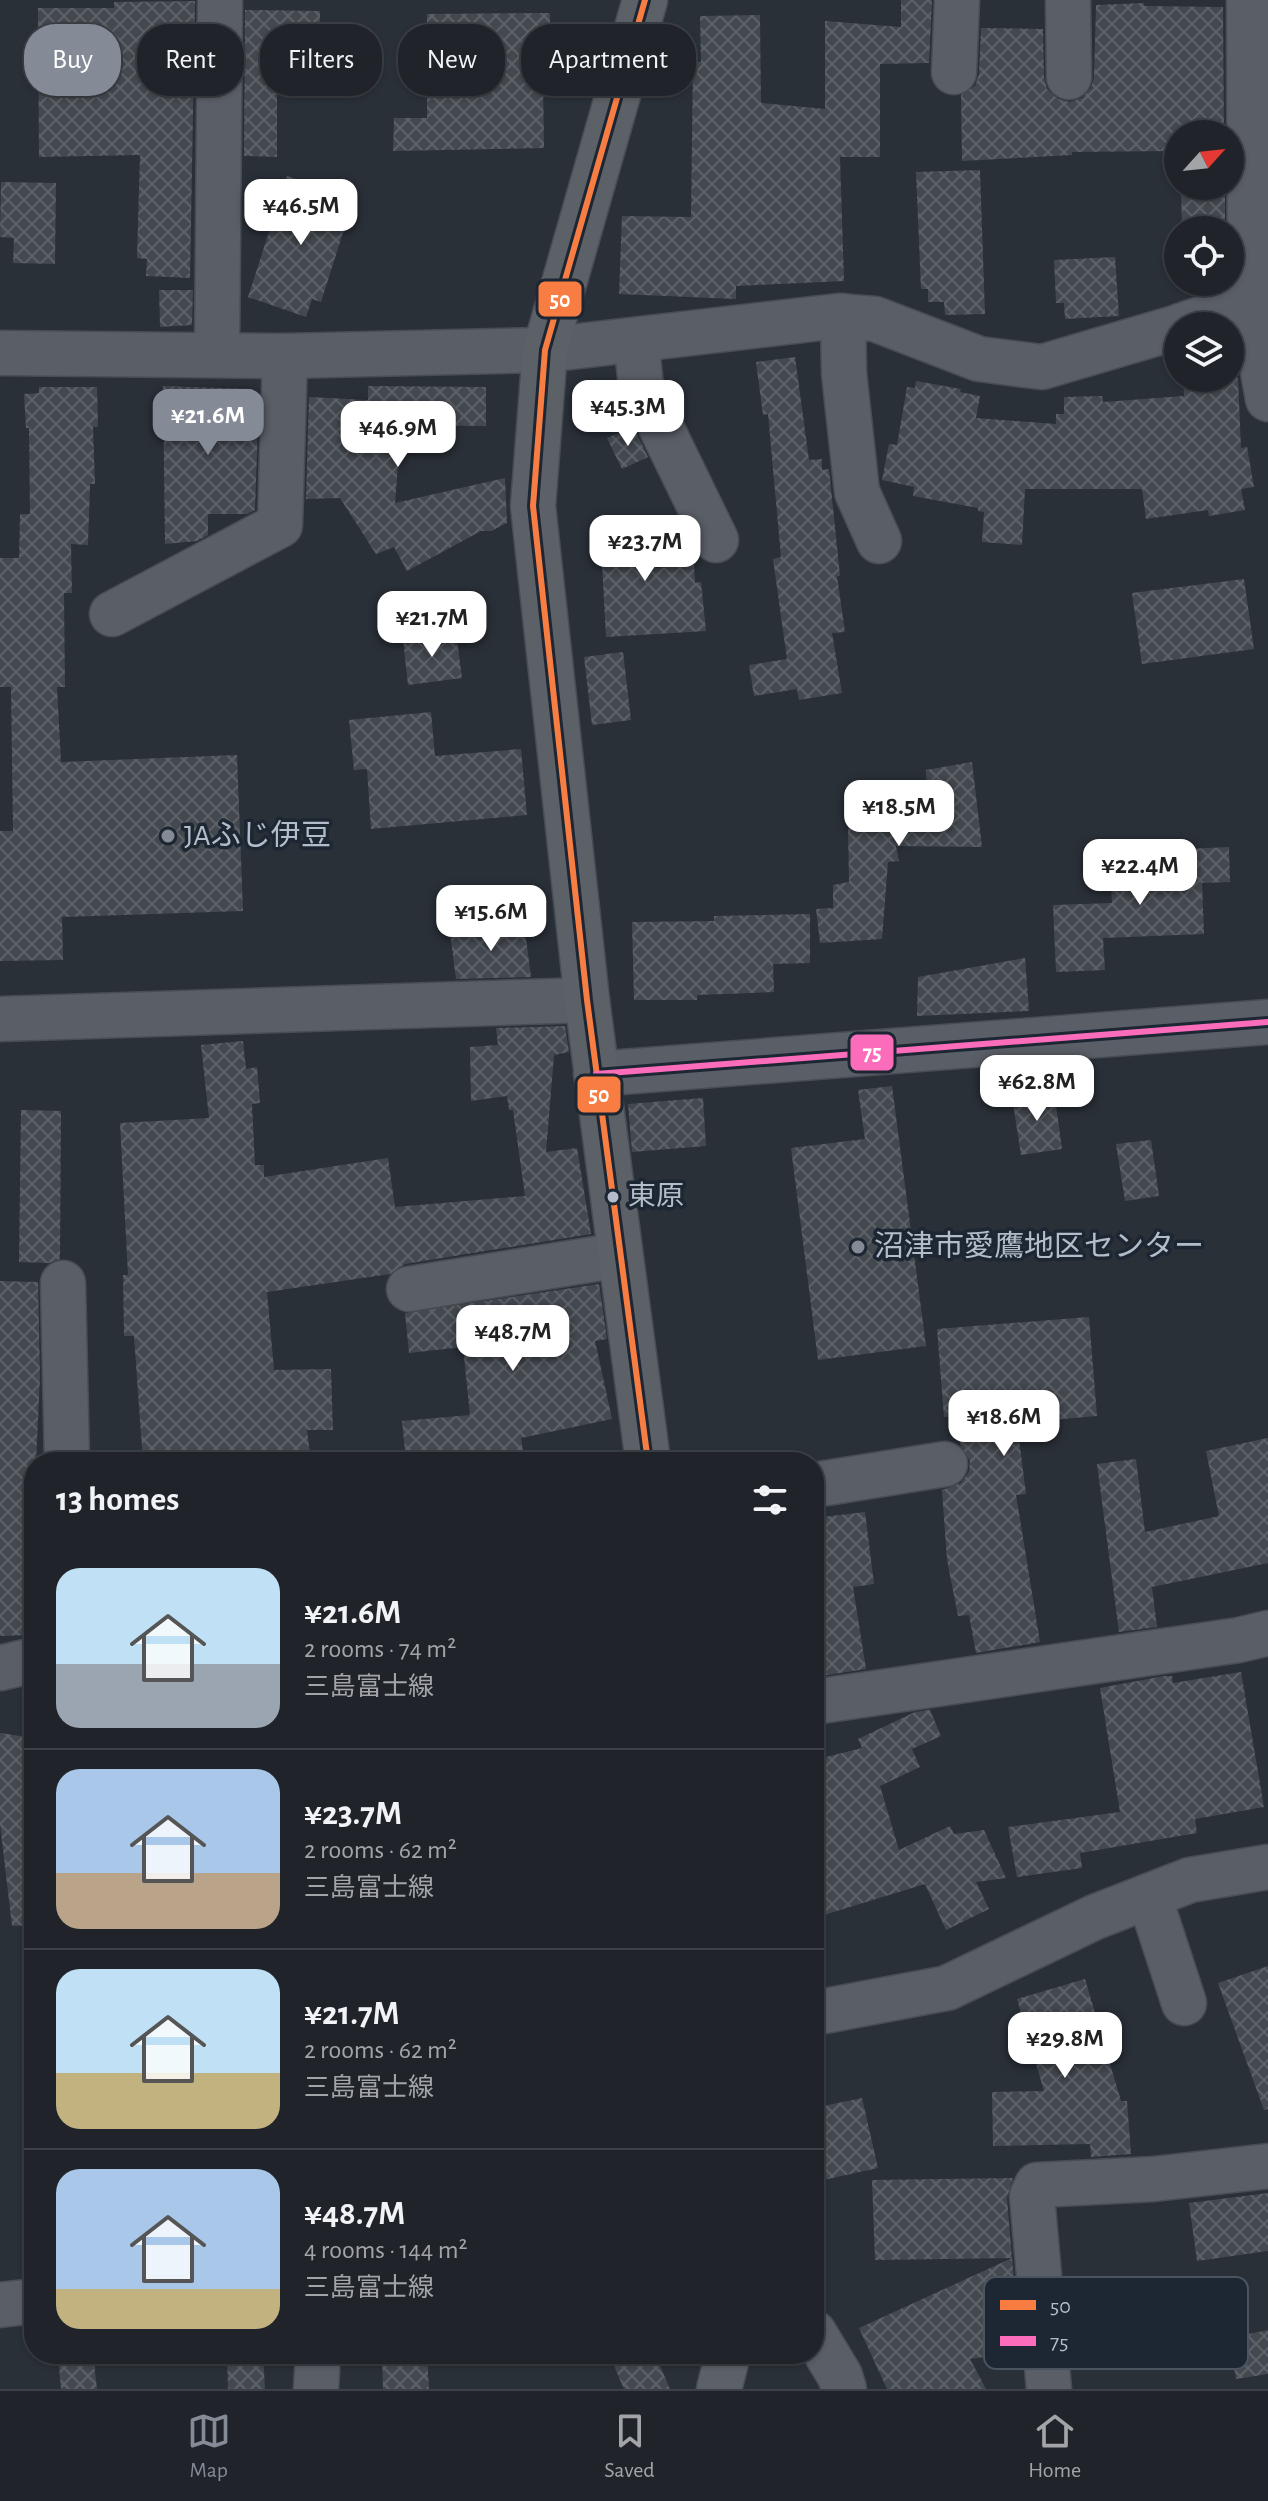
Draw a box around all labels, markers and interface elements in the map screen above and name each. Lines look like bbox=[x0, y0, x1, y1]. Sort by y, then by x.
chip: Buy bbox=[24, 24, 121, 96]
chip: Rent bbox=[137, 24, 244, 96]
chip: Filters bbox=[260, 24, 382, 96]
chip: New bbox=[398, 24, 505, 96]
chip: Apartment bbox=[521, 24, 696, 96]
north arrow bbox=[1164, 120, 1244, 200]
map controls bbox=[1164, 120, 1244, 392]
pin: ¥46.5M bbox=[236, 179, 366, 247]
text: ¥46.5M bbox=[262, 192, 340, 218]
button: locate bbox=[1164, 216, 1244, 296]
line badge: 50 bbox=[537, 280, 583, 318]
text: 50 bbox=[550, 289, 570, 311]
button: layers bbox=[1164, 312, 1244, 392]
pin: ¥45.3M bbox=[563, 380, 693, 448]
pin: ¥21.6M bbox=[143, 389, 273, 457]
text: ¥45.3M bbox=[590, 393, 666, 419]
pin: ¥46.9M bbox=[333, 401, 463, 469]
text: ¥21.6M bbox=[171, 402, 245, 428]
text: ¥46.9M bbox=[359, 414, 437, 440]
pin: ¥23.7M bbox=[580, 515, 710, 583]
text: ¥23.7M bbox=[607, 528, 683, 554]
pin: ¥21.7M bbox=[367, 591, 497, 659]
text: ¥21.7M bbox=[395, 604, 469, 630]
pin: ¥18.5M bbox=[834, 780, 964, 848]
text: ¥18.5M bbox=[862, 793, 936, 819]
place label: JAふじ伊豆 bbox=[184, 819, 331, 851]
marker: JAふじ伊豆 bbox=[159, 827, 177, 845]
pin: ¥22.4M bbox=[1075, 839, 1205, 907]
text: ¥22.4M bbox=[1101, 852, 1179, 878]
pin: ¥15.6M bbox=[426, 885, 556, 953]
text: ¥15.6M bbox=[454, 898, 528, 924]
line badge: 75 bbox=[849, 1033, 895, 1072]
text: 75 bbox=[862, 1042, 882, 1064]
pin: ¥62.8M bbox=[972, 1055, 1102, 1123]
text: ¥62.8M bbox=[998, 1068, 1076, 1094]
line badge: 50 bbox=[576, 1075, 622, 1114]
text: 50 bbox=[589, 1084, 609, 1106]
place label: 東原 bbox=[628, 1181, 684, 1211]
marker: 東原 bbox=[605, 1189, 621, 1205]
place label: 沼津市愛鷹地区センター bbox=[874, 1230, 1204, 1262]
marker: 沼津市愛鷹地区センター bbox=[849, 1238, 867, 1256]
pin: ¥48.7M bbox=[448, 1305, 578, 1373]
text: ¥48.7M bbox=[474, 1318, 552, 1344]
pin: ¥18.6M bbox=[939, 1390, 1069, 1458]
text: ¥18.6M bbox=[966, 1403, 1042, 1429]
icon: filters bbox=[748, 1478, 792, 1522]
text: 13 homes bbox=[56, 1483, 179, 1517]
text: ¥21.6M bbox=[304, 1596, 401, 1630]
icon: home bbox=[120, 1600, 216, 1696]
text: 2 rooms · 74 m² bbox=[304, 1636, 456, 1662]
text: 三島富士線 bbox=[304, 1674, 434, 1700]
text: ¥23.7M bbox=[304, 1797, 402, 1831]
icon: home bbox=[120, 1801, 216, 1897]
text: 2 rooms · 62 m² bbox=[304, 1837, 457, 1863]
text: 三島富士線 bbox=[304, 1875, 434, 1901]
text: ¥21.7M bbox=[304, 1997, 400, 2031]
icon: home bbox=[120, 2001, 216, 2097]
pin: ¥29.8M bbox=[1000, 2012, 1130, 2080]
text: ¥29.8M bbox=[1026, 2025, 1104, 2051]
text: 2 rooms · 62 m² bbox=[304, 2037, 457, 2063]
text: 三島富士線 bbox=[304, 2075, 434, 2101]
text: ¥48.7M bbox=[304, 2197, 405, 2231]
icon: home bbox=[120, 2201, 216, 2297]
text: 4 rooms · 144 m² bbox=[304, 2237, 468, 2263]
text: 三島富士線 bbox=[304, 2275, 434, 2301]
legend bbox=[984, 2277, 1248, 2369]
text: 50 bbox=[1050, 2295, 1071, 2317]
text: 75 bbox=[1050, 2331, 1068, 2353]
tab: Map bbox=[187, 2409, 231, 2483]
tab: Saved bbox=[604, 2409, 655, 2483]
tab: Home bbox=[1028, 2409, 1081, 2483]

